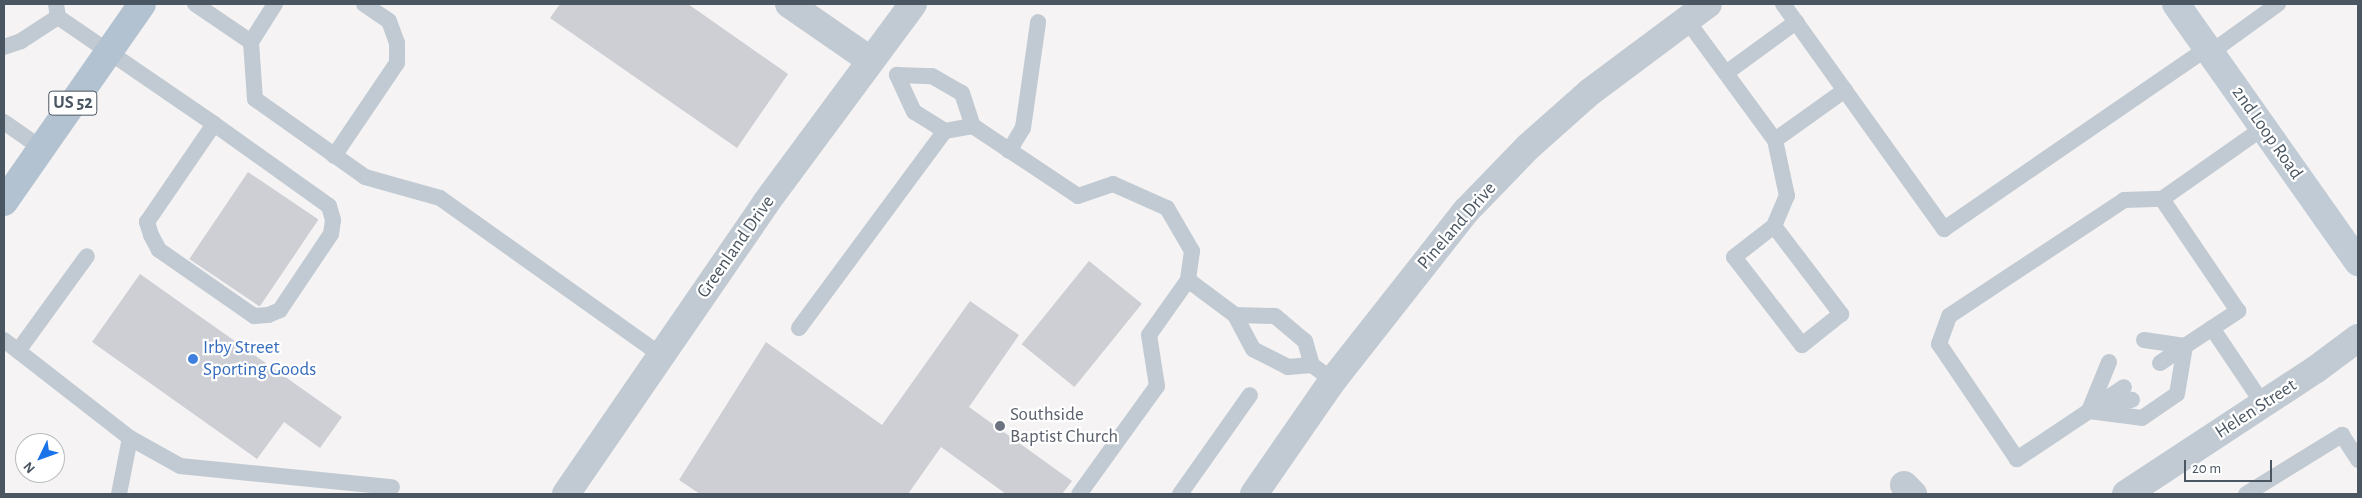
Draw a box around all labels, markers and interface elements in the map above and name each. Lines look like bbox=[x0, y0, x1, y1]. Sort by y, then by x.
street label: 2nd Loop Road bbox=[2227, 82, 2307, 184]
road number: US 52 bbox=[48, 88, 98, 119]
street label: Pineland Drive bbox=[1413, 178, 1501, 274]
street label: Greenland Drive bbox=[692, 191, 780, 303]
place label: Irby Street Sporting Goods bbox=[203, 337, 316, 381]
marker: Irby Street Sporting Goods bbox=[187, 353, 199, 365]
street label: Helen Street bbox=[2211, 374, 2301, 444]
place label: Southside Baptist Church bbox=[1010, 404, 1118, 448]
marker: Southside Baptist Church bbox=[994, 420, 1006, 432]
north arrow bbox=[15, 433, 65, 483]
scale bar bbox=[2187, 450, 2274, 482]
text: N bbox=[21, 459, 38, 476]
text: 20 m bbox=[2192, 461, 2221, 476]

